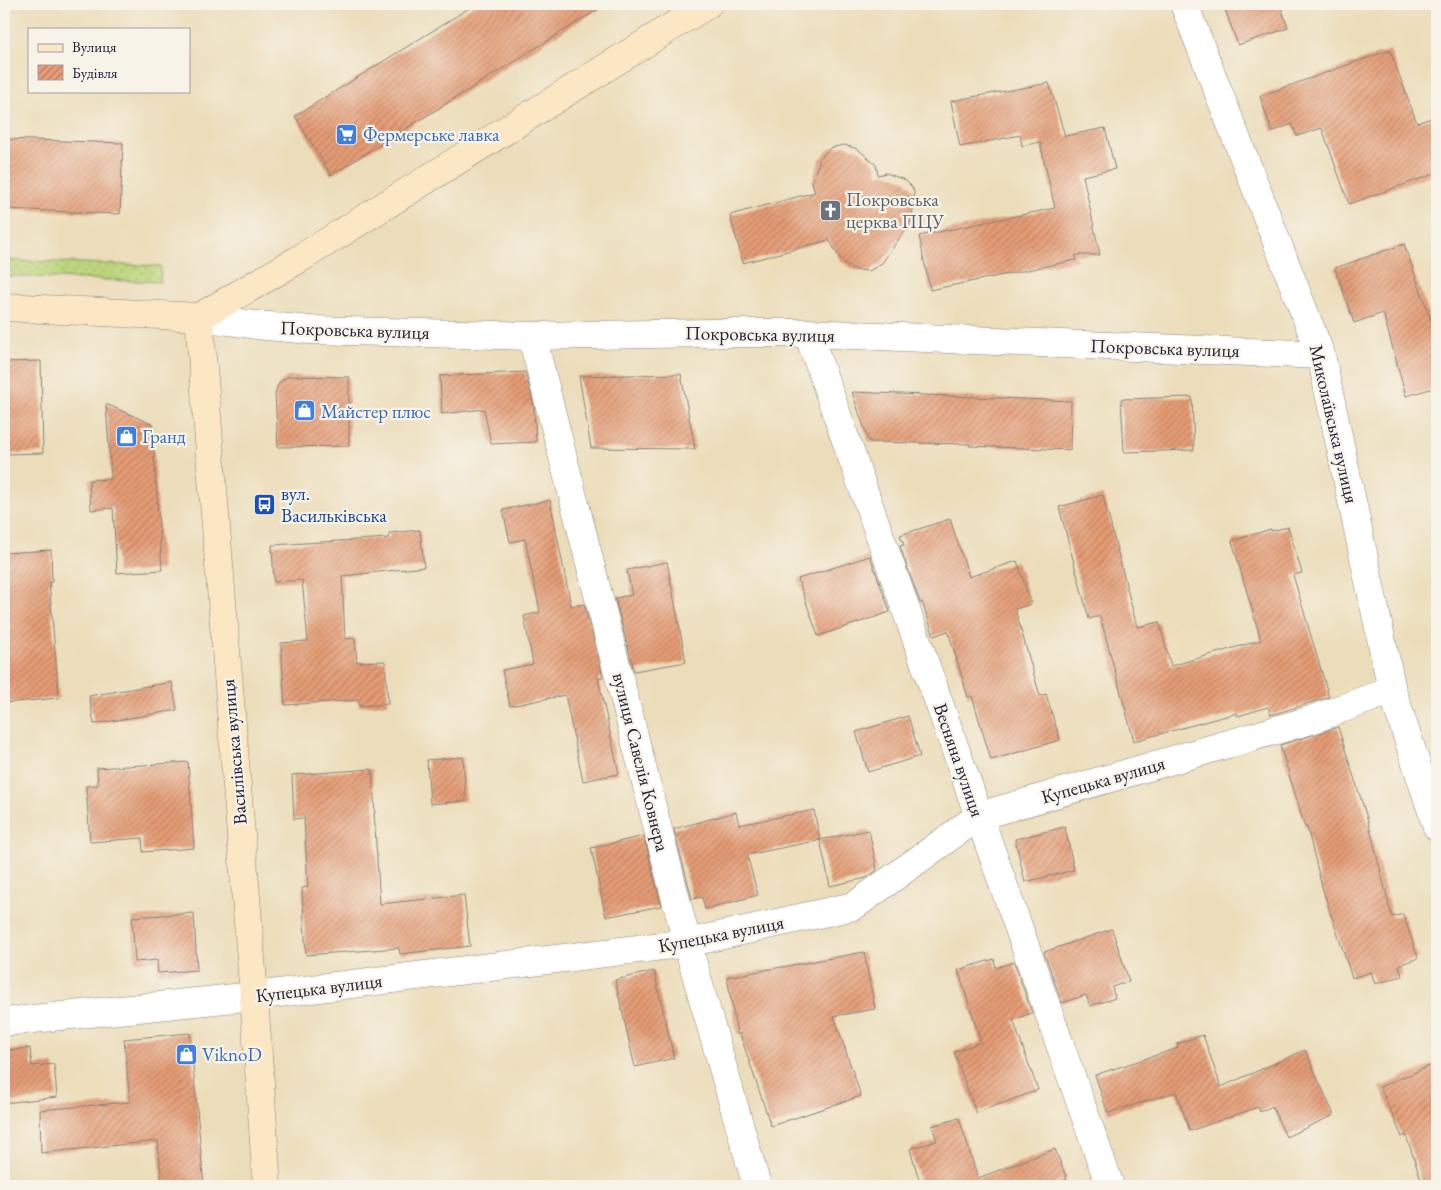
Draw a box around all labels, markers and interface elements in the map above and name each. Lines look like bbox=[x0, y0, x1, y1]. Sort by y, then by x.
legend bbox=[28, 28, 190, 92]
text: Вулиця bbox=[72, 37, 117, 56]
text: Будівля bbox=[72, 63, 118, 82]
supermarket icon: Фермерське лавка bbox=[335, 122, 359, 146]
place label: Фермерське лавка bbox=[363, 122, 500, 147]
place label: Покровська церква ПЦУ bbox=[846, 187, 945, 234]
church icon: Покровська церква ПЦУ bbox=[818, 198, 842, 222]
street label: Покровська вулиця bbox=[280, 315, 431, 345]
street label: Покровська вулиця bbox=[685, 320, 836, 348]
street label: Покровська вулиця bbox=[1090, 333, 1241, 363]
street label: Миколаївська вулиця bbox=[1304, 342, 1365, 506]
shop icon: Майстер плюс bbox=[293, 399, 317, 423]
place label: Майстер плюс bbox=[321, 399, 431, 424]
shop icon: Гранд bbox=[114, 424, 138, 448]
place label: Гранд bbox=[142, 424, 186, 449]
place label: вул. Васильківська bbox=[281, 481, 387, 528]
bus stop icon: вул. Васильківська bbox=[253, 492, 277, 516]
street label: вулиця Савелія Ковнера bbox=[607, 670, 675, 854]
street label: Василівська вулиця bbox=[215, 678, 253, 826]
street label: Весняна вулиця bbox=[928, 700, 990, 821]
street label: Купецька вулиця bbox=[1038, 750, 1168, 810]
street label: Купецька вулиця bbox=[656, 909, 786, 958]
street label: Купецька вулиця bbox=[254, 968, 384, 1008]
shop icon: ViknoD bbox=[174, 1042, 198, 1066]
place label: ViknoD bbox=[202, 1042, 262, 1067]

